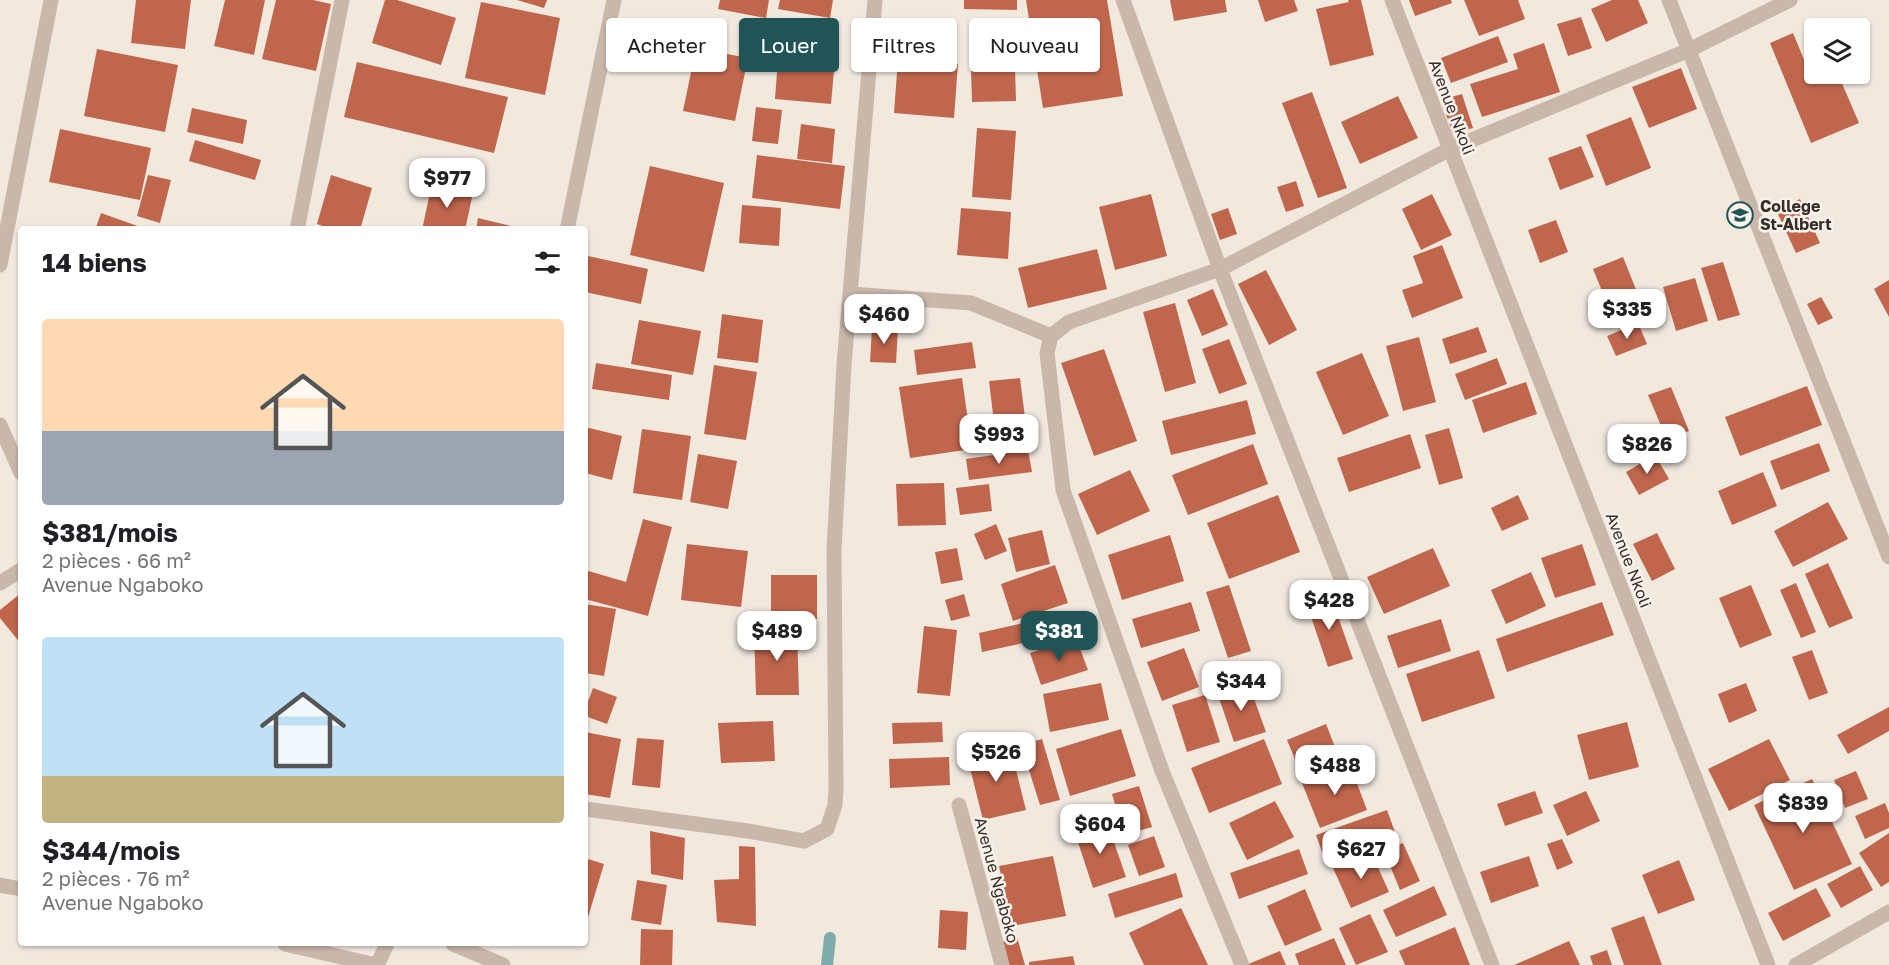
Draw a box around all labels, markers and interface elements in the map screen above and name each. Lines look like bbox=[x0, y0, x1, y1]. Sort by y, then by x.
chip: Acheter bbox=[606, 18, 727, 72]
chip: Louer bbox=[739, 18, 839, 72]
chip: Filtres bbox=[851, 18, 957, 72]
chip: Nouveau bbox=[969, 18, 1100, 72]
map controls bbox=[1804, 18, 1870, 84]
button: layers bbox=[1804, 18, 1870, 84]
street label: Avenue Nkoli bbox=[1425, 57, 1479, 157]
pin: $977 bbox=[411, 158, 483, 209]
text: $977 bbox=[423, 165, 471, 189]
place label: College St-Albert bbox=[1760, 196, 1832, 234]
school or university icon: College St-Albert bbox=[1725, 200, 1755, 230]
icon: filters bbox=[531, 246, 564, 279]
text: 14 biens bbox=[42, 247, 147, 278]
pin: $335 bbox=[1591, 289, 1663, 340]
pin: $460 bbox=[848, 294, 920, 345]
text: $335 bbox=[1602, 296, 1652, 320]
text: $460 bbox=[858, 301, 910, 325]
icon: home bbox=[249, 358, 357, 466]
pin: $993 bbox=[963, 414, 1035, 465]
text: $993 bbox=[974, 421, 1025, 445]
pin: $826 bbox=[1611, 424, 1683, 475]
text: $826 bbox=[1621, 431, 1673, 455]
street label: Avenue Nkoli bbox=[1602, 510, 1656, 610]
text: $381/mois bbox=[42, 517, 178, 548]
text: 2 pièces · 66 m² bbox=[42, 548, 191, 572]
text: Avenue Ngaboko bbox=[42, 572, 204, 596]
pin: $428 bbox=[1293, 580, 1365, 631]
text: $428 bbox=[1304, 587, 1354, 611]
pin: $489 bbox=[741, 611, 813, 662]
pin: $381 bbox=[1023, 611, 1095, 662]
text: $489 bbox=[751, 618, 803, 642]
text: $381 bbox=[1035, 618, 1083, 642]
pin: $344 bbox=[1205, 661, 1277, 712]
text: $344 bbox=[1216, 668, 1266, 692]
icon: home bbox=[249, 676, 357, 784]
pin: $526 bbox=[960, 732, 1032, 783]
text: $526 bbox=[971, 739, 1021, 763]
pin: $488 bbox=[1299, 745, 1371, 796]
text: $488 bbox=[1309, 752, 1361, 776]
pin: $839 bbox=[1767, 783, 1839, 834]
text: $839 bbox=[1777, 790, 1829, 814]
pin: $604 bbox=[1064, 804, 1136, 855]
text: $604 bbox=[1074, 811, 1126, 835]
street label: Avenue Ngaboko bbox=[971, 815, 1023, 945]
pin: $627 bbox=[1325, 829, 1397, 880]
text: $344/mois bbox=[42, 835, 180, 866]
text: $627 bbox=[1336, 836, 1386, 860]
text: 2 pièces · 76 m² bbox=[42, 866, 190, 890]
text: Avenue Ngaboko bbox=[42, 890, 204, 914]

